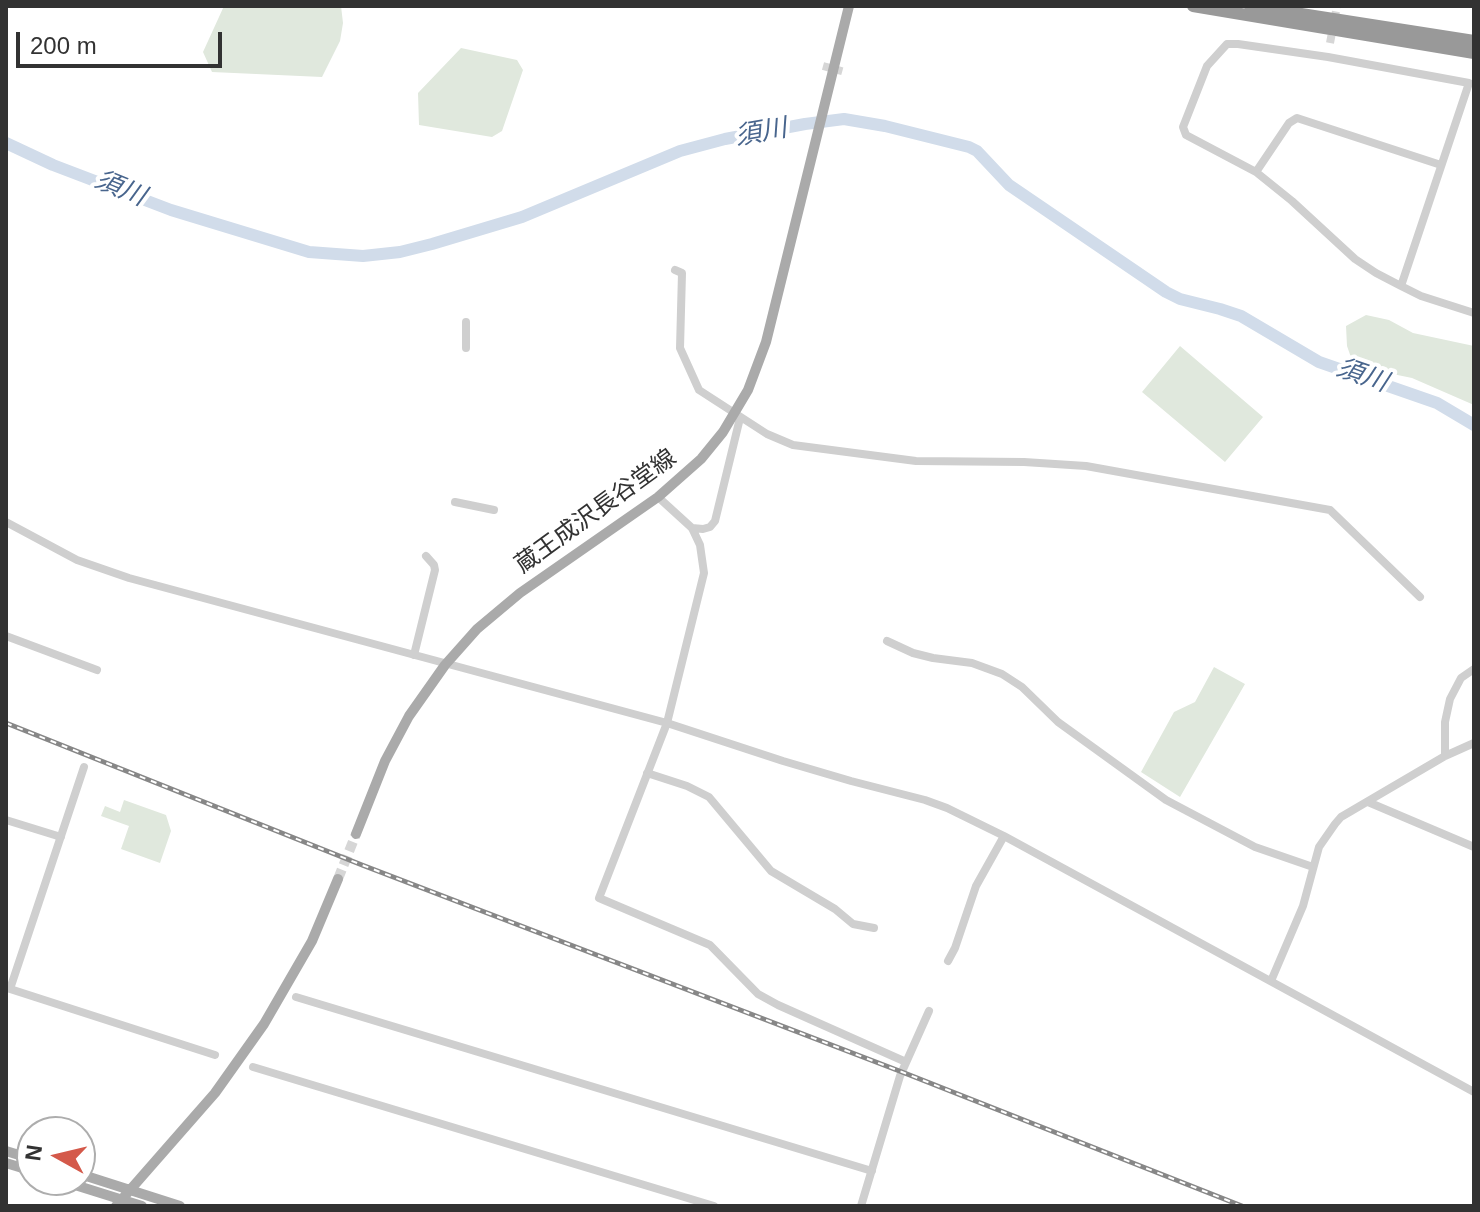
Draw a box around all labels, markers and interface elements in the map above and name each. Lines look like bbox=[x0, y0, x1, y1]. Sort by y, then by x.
scale bar bbox=[20, 16, 226, 66]
text: 200 m bbox=[30, 32, 97, 59]
water label: 須川 bbox=[733, 113, 789, 153]
water label: 須川 bbox=[90, 165, 150, 213]
water label: 須川 bbox=[1332, 353, 1392, 399]
street label: 蔵王成沢長谷堂線 bbox=[510, 444, 682, 580]
north arrow bbox=[16, 1116, 96, 1196]
text: N bbox=[20, 1143, 47, 1162]

